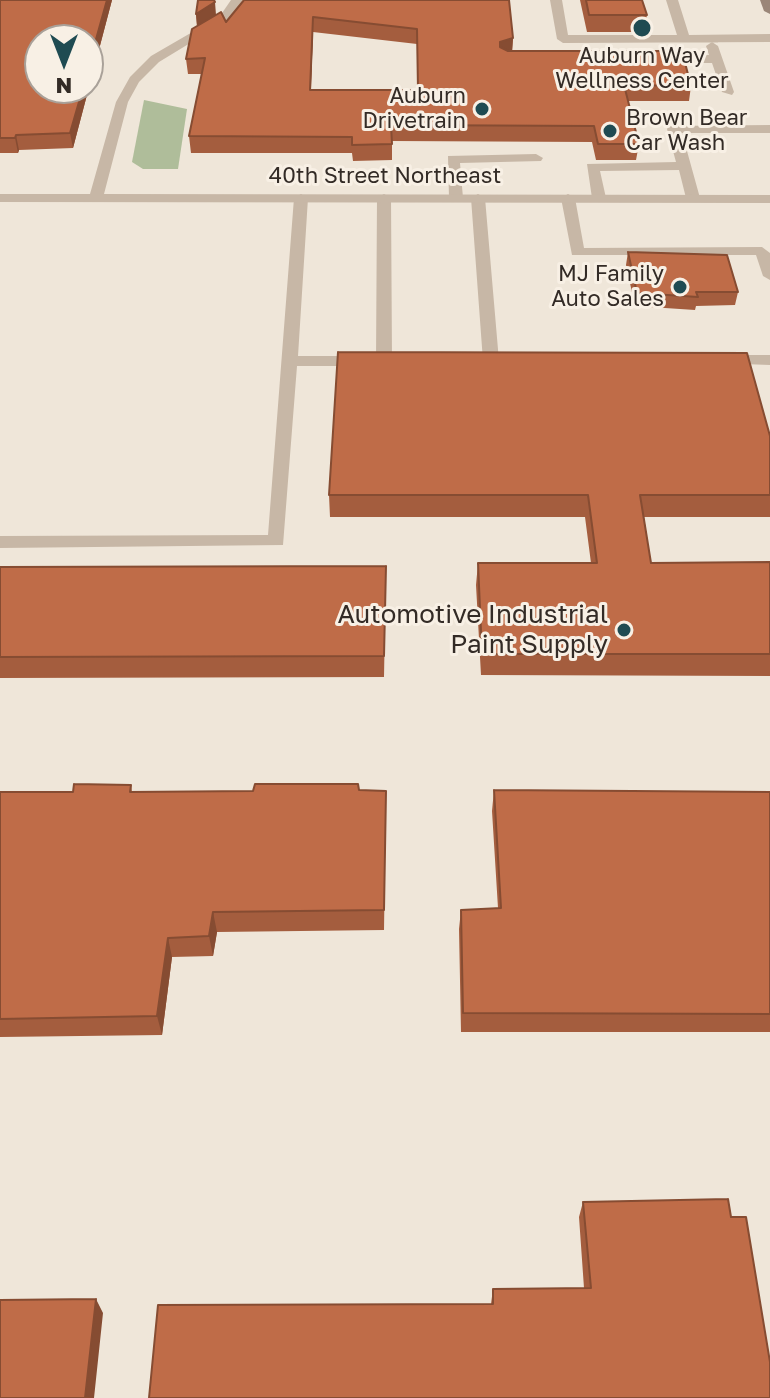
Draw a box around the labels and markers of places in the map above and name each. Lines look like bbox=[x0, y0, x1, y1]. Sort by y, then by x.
marker: Auburn Way Wellness Center bbox=[631, 17, 653, 39]
place label: Auburn Way Wellness Center bbox=[555, 43, 729, 94]
place label: Auburn Drivetrain bbox=[362, 83, 466, 134]
marker: Auburn Drivetrain bbox=[473, 100, 491, 118]
place label: Brown Bear Car Wash bbox=[626, 105, 747, 156]
marker: Brown Bear Car Wash bbox=[601, 122, 619, 140]
place label: MJ Family Auto Sales bbox=[551, 261, 664, 312]
marker: MJ Family Auto Sales bbox=[671, 278, 689, 296]
place label: Automotive Industrial Paint Supply bbox=[338, 599, 608, 660]
marker: Automotive Industrial Paint Supply bbox=[615, 621, 633, 639]

